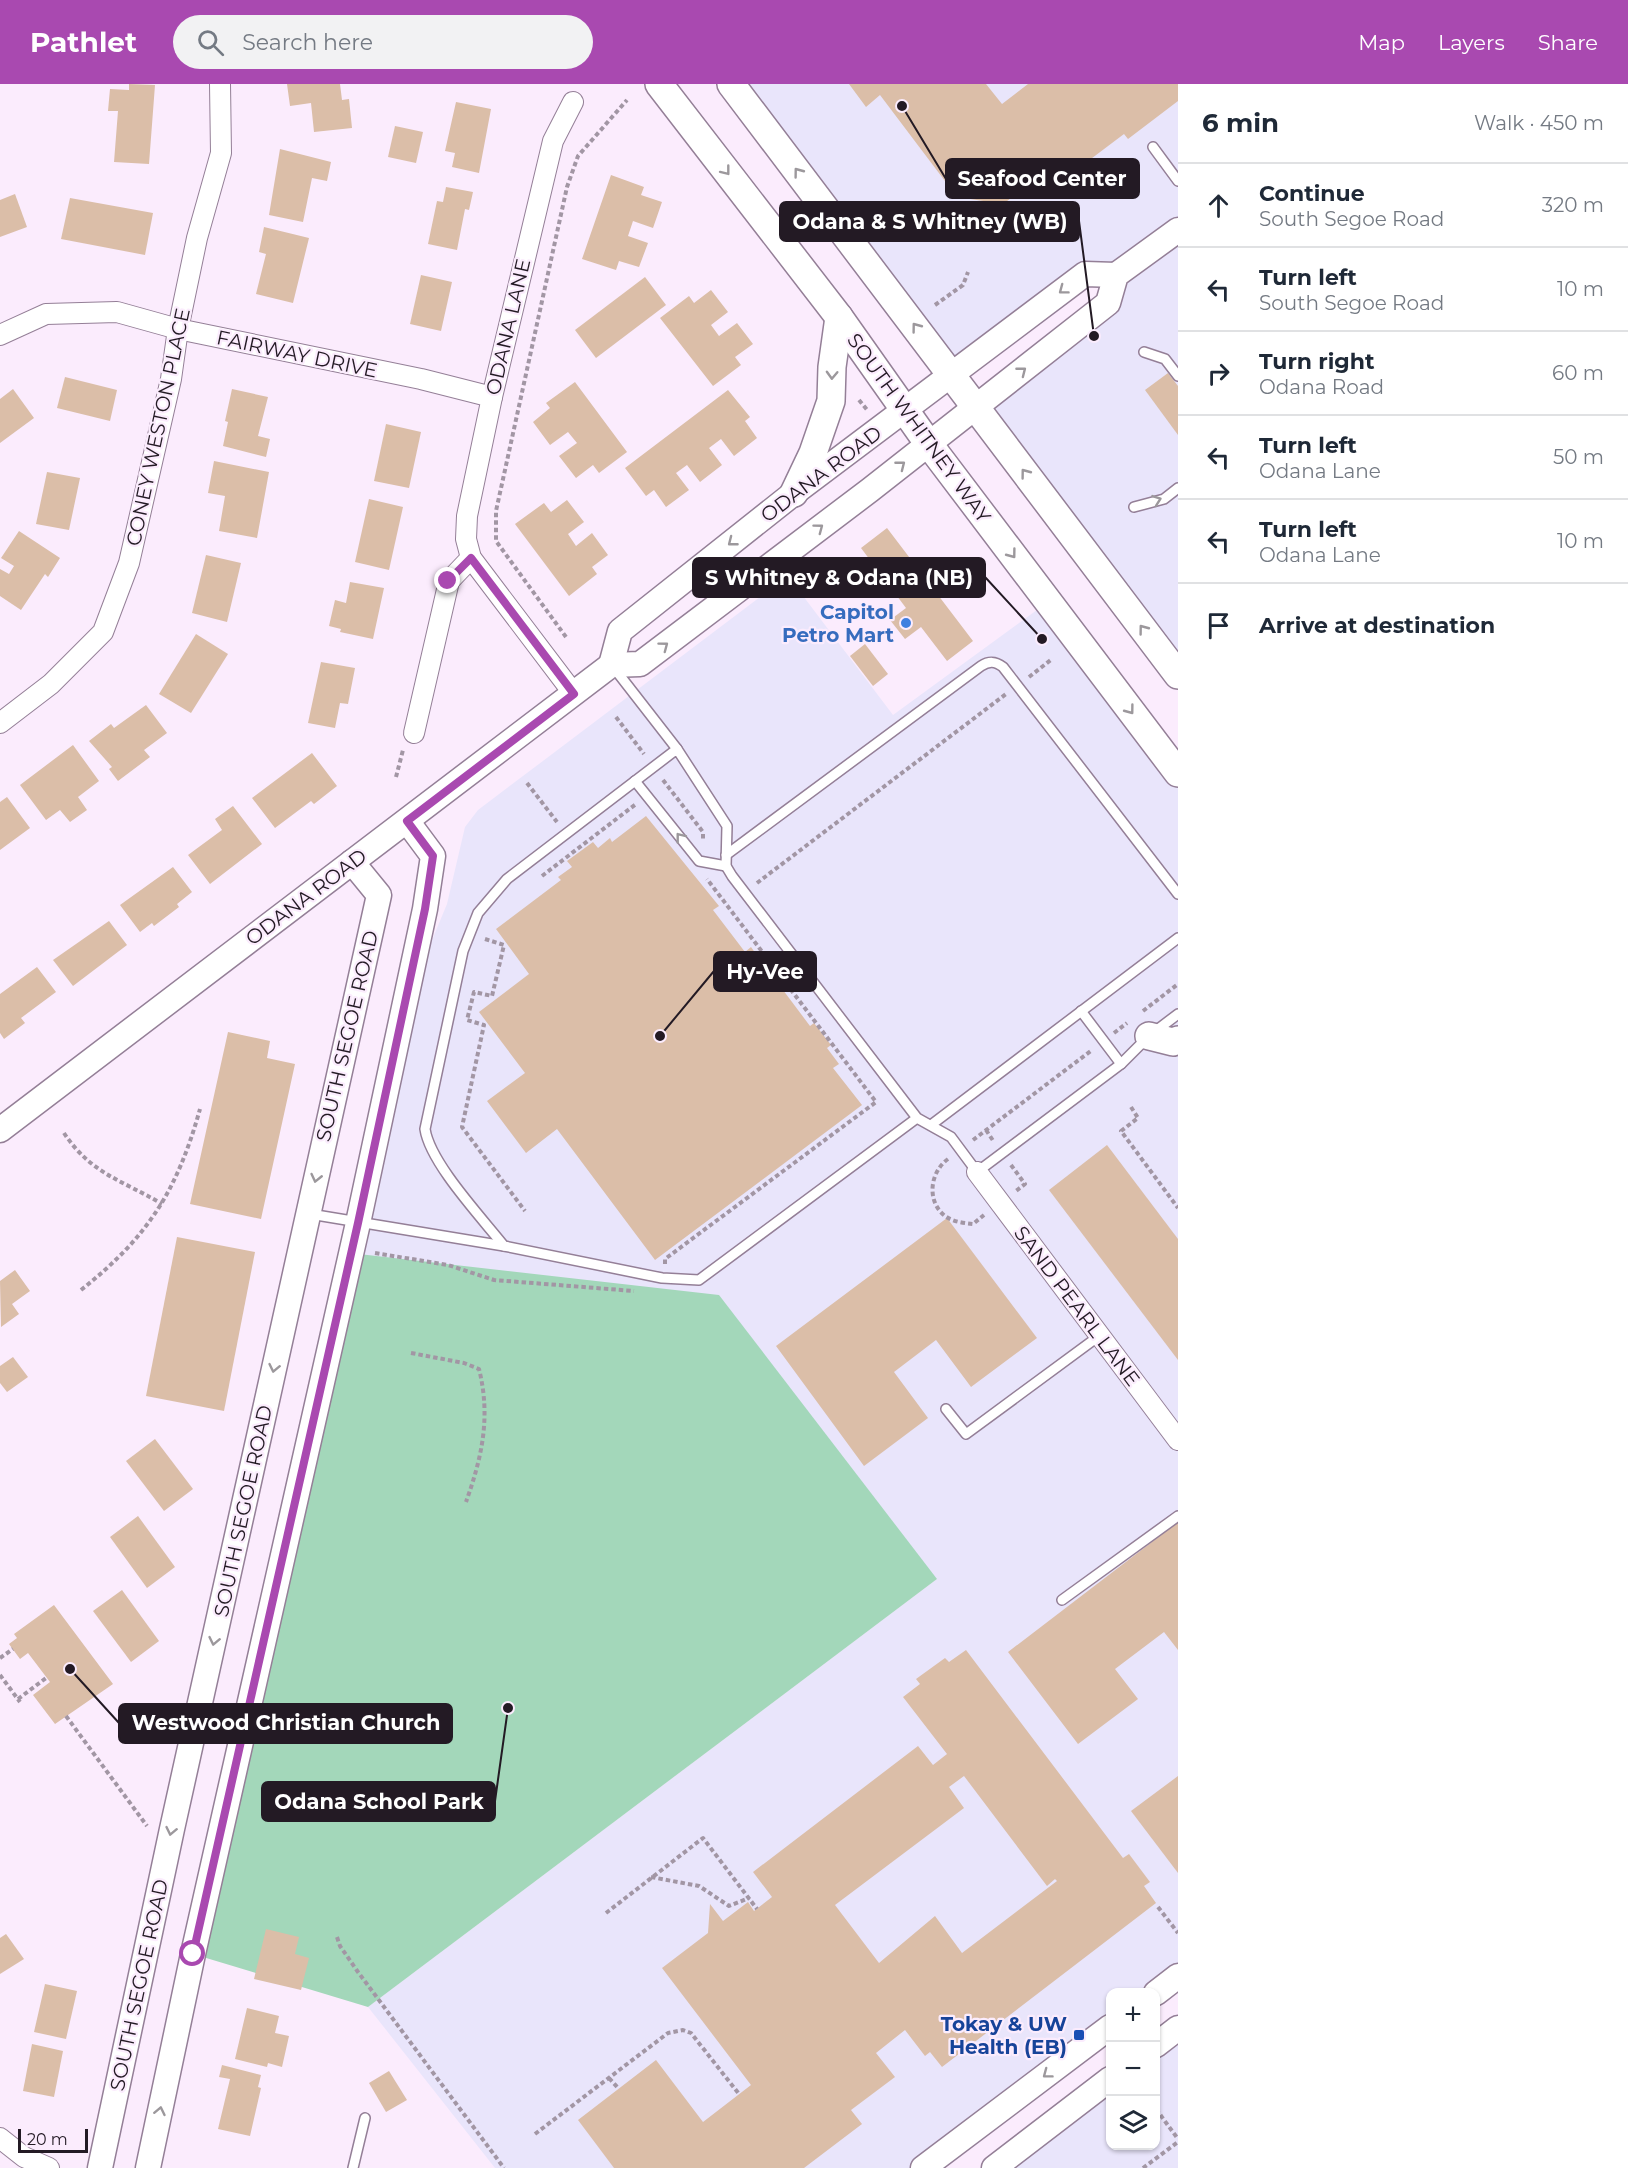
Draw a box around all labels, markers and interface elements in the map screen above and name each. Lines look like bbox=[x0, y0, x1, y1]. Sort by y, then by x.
search box bbox=[173, 15, 593, 69]
text: Pathlet bbox=[30, 25, 137, 59]
icon: search bbox=[194, 26, 227, 59]
text: Search here bbox=[242, 29, 373, 56]
text: Map bbox=[1358, 30, 1405, 55]
text: Layers bbox=[1438, 30, 1505, 55]
text: Share bbox=[1538, 30, 1598, 55]
text: 6 min bbox=[1202, 107, 1279, 139]
text: Walk · 450 m bbox=[1474, 111, 1604, 135]
callout: Seafood Center bbox=[946, 159, 1139, 198]
one-way arrow bbox=[719, 165, 730, 176]
text: Seafood Center bbox=[958, 166, 1126, 191]
one-way arrow bbox=[794, 168, 805, 179]
text: Continue bbox=[1259, 180, 1365, 207]
icon: ahead bbox=[1202, 189, 1235, 222]
text: 320 m bbox=[1542, 193, 1604, 217]
callout: Odana & S Whitney (WB) bbox=[780, 202, 1079, 241]
text: South Segoe Road bbox=[1259, 207, 1444, 231]
text: Odana & S Whitney (WB) bbox=[792, 209, 1068, 234]
street label: ODANA LANE bbox=[481, 257, 535, 397]
text: Turn left bbox=[1259, 264, 1357, 291]
icon: left bbox=[1202, 273, 1235, 306]
text: 10 m bbox=[1557, 277, 1604, 301]
one-way arrow bbox=[1059, 283, 1070, 294]
text: South Segoe Road bbox=[1259, 291, 1444, 315]
street label: CONEY WESTON PLACE bbox=[121, 306, 195, 548]
one-way arrow bbox=[912, 323, 923, 334]
street label: FAIRWAY DRIVE bbox=[215, 325, 379, 383]
street label: SOUTH WHITNEY WAY bbox=[842, 329, 996, 528]
text: Turn right bbox=[1259, 348, 1374, 375]
icon: right bbox=[1202, 357, 1235, 390]
text: 60 m bbox=[1552, 361, 1604, 385]
one-way arrow bbox=[1015, 367, 1026, 378]
one-way arrow bbox=[825, 371, 838, 380]
text: Odana Road bbox=[1259, 375, 1384, 399]
street label: ODANA ROAD bbox=[756, 421, 886, 527]
text: Turn left bbox=[1259, 432, 1357, 459]
icon: left bbox=[1202, 441, 1235, 474]
text: 50 m bbox=[1553, 445, 1604, 469]
text: Odana Lane bbox=[1259, 459, 1381, 483]
one-way arrow bbox=[895, 461, 906, 472]
one-way arrow bbox=[1022, 468, 1033, 479]
one-way arrow bbox=[1151, 495, 1162, 507]
text: Turn left bbox=[1259, 516, 1357, 543]
one-way arrow bbox=[812, 524, 823, 535]
icon: left bbox=[1202, 525, 1235, 558]
text: 10 m bbox=[1557, 529, 1604, 553]
one-way arrow bbox=[727, 535, 738, 546]
text: Odana Lane bbox=[1259, 543, 1381, 567]
one-way arrow bbox=[1005, 548, 1016, 559]
callout: S Whitney & Odana (NB) bbox=[693, 558, 985, 597]
text: S Whitney & Odana (NB) bbox=[705, 565, 973, 590]
route end bbox=[434, 567, 460, 593]
place label: Capitol Petro Mart bbox=[782, 600, 894, 647]
icon: arrive bbox=[1202, 609, 1235, 642]
text: Arrive at destination bbox=[1259, 612, 1495, 639]
marker: Capitol Petro Mart bbox=[899, 616, 913, 630]
one-way arrow bbox=[1139, 624, 1150, 635]
one-way arrow bbox=[657, 642, 668, 653]
one-way arrow bbox=[1123, 703, 1134, 714]
one-way arrow bbox=[677, 832, 688, 843]
street label: ODANA ROAD bbox=[241, 844, 371, 950]
street label: SOUTH SEGOE ROAD bbox=[311, 928, 383, 1144]
callout: Hy-Vee bbox=[714, 952, 816, 991]
text: Hy-Vee bbox=[726, 959, 804, 984]
one-way arrow bbox=[310, 1172, 323, 1182]
street label: SAND PEARL LANE bbox=[1009, 1221, 1145, 1391]
one-way arrow bbox=[268, 1363, 281, 1373]
street label: SOUTH SEGOE ROAD bbox=[209, 1403, 277, 1619]
one-way arrow bbox=[209, 1635, 222, 1645]
callout: Westwood Christian Church bbox=[119, 1704, 452, 1743]
text: Westwood Christian Church bbox=[132, 1710, 440, 1735]
callout: Odana School Park bbox=[262, 1782, 495, 1821]
text: Odana School Park bbox=[274, 1789, 484, 1814]
one-way arrow bbox=[166, 1826, 179, 1836]
street label: SOUTH SEGOE ROAD bbox=[105, 1877, 173, 2093]
route start bbox=[179, 1940, 205, 1966]
map controls bbox=[1106, 1988, 1160, 2150]
button: + bbox=[1106, 1988, 1160, 2042]
place label: Tokay & UW Health (EB) bbox=[941, 2012, 1067, 2059]
marker: Tokay & UW Health (EB) bbox=[1072, 2028, 1086, 2042]
button: − bbox=[1106, 2042, 1160, 2096]
one-way arrow bbox=[1043, 2067, 1054, 2078]
button: layers bbox=[1106, 2096, 1160, 2150]
one-way arrow bbox=[153, 2106, 166, 2116]
scale bar bbox=[18, 2126, 88, 2154]
text: 20 m bbox=[27, 2130, 68, 2149]

